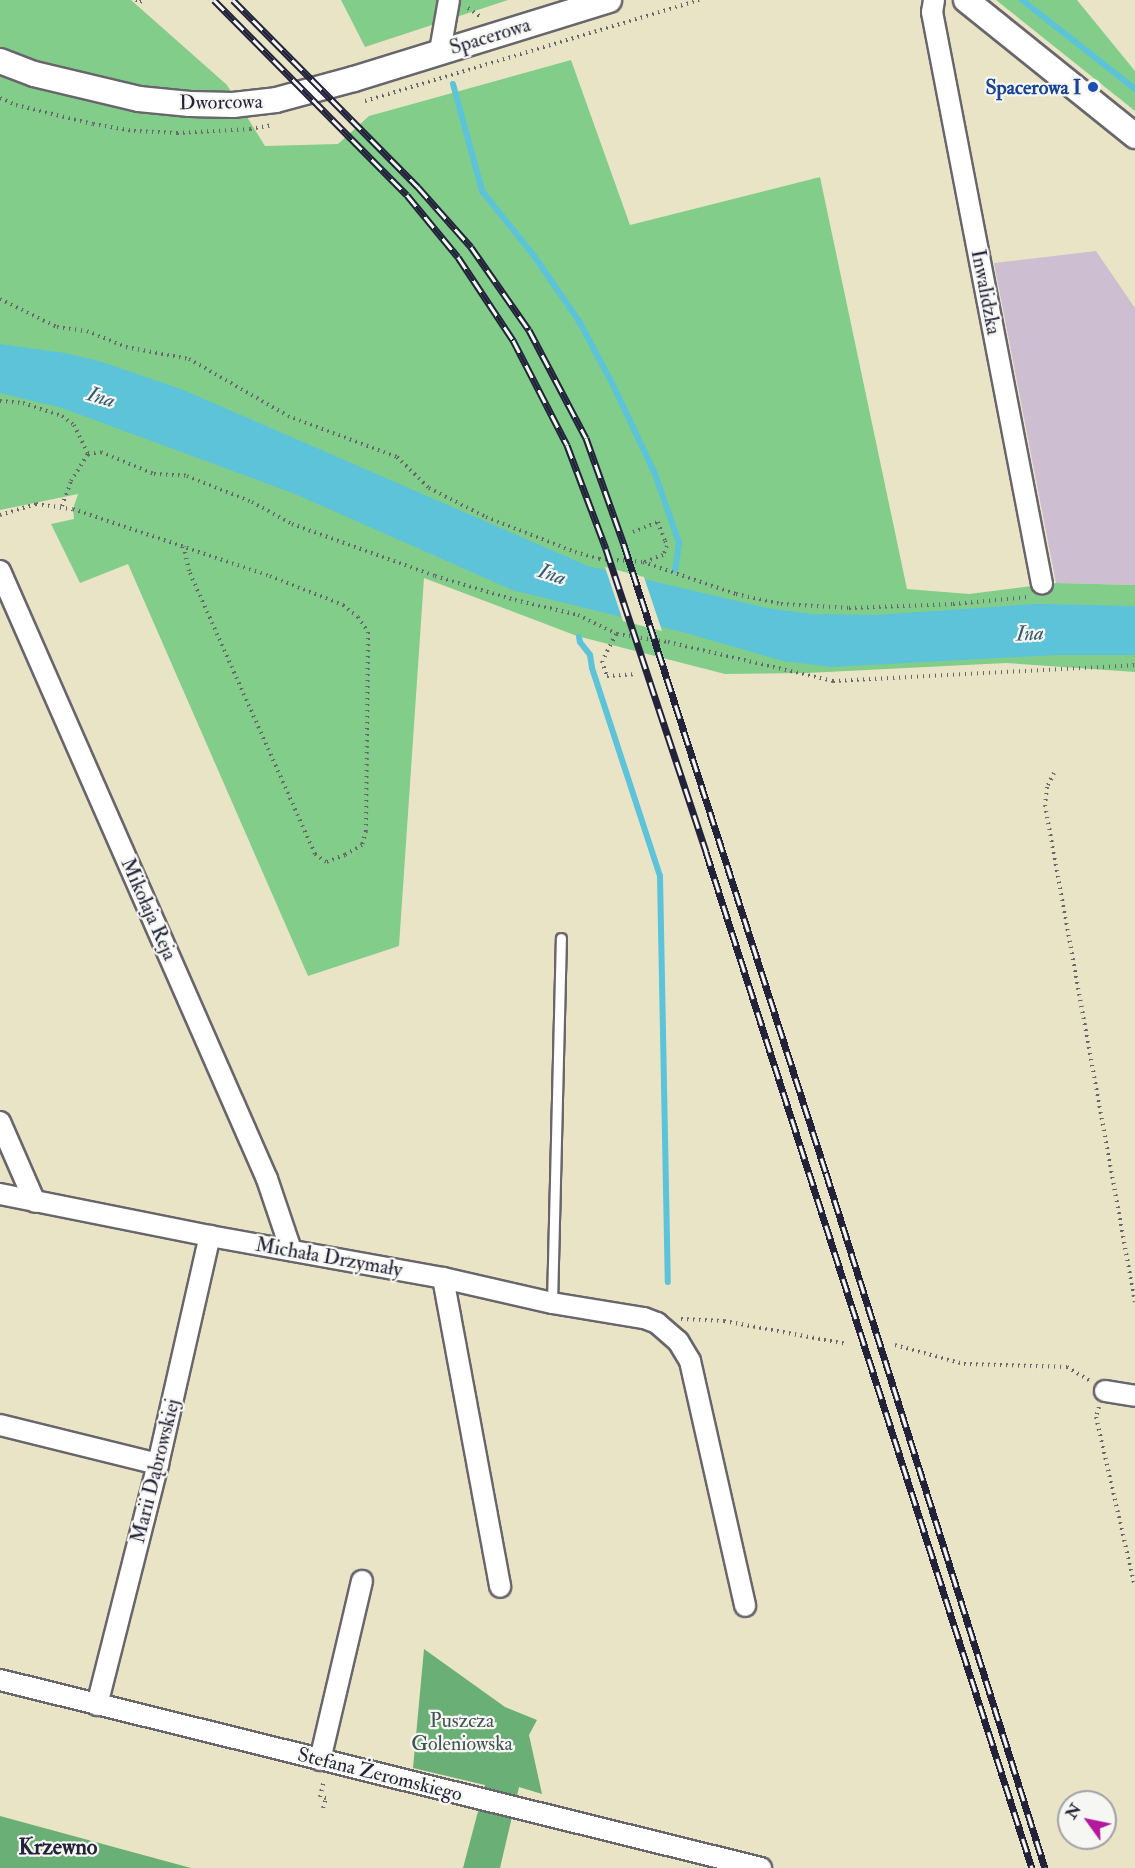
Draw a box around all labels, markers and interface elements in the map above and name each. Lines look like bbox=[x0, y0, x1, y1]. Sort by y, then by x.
street label: Spacerowa bbox=[447, 12, 533, 60]
place label: Spacerowa I bbox=[985, 75, 1081, 99]
marker: Spacerowa I bbox=[1086, 80, 1100, 94]
street label: Dworcowa bbox=[179, 89, 263, 115]
street label: Inwalidzka bbox=[966, 247, 1006, 337]
water label: Ina bbox=[84, 382, 118, 414]
water label: Ina bbox=[535, 559, 569, 591]
water label: Ina bbox=[1016, 621, 1044, 647]
street label: Mikołaja Reja bbox=[116, 854, 182, 964]
street label: Michała Drzymały bbox=[254, 1232, 404, 1282]
street label: Marii Dąbrowskiej bbox=[125, 1396, 185, 1546]
park label: Puszcza Goleniowska bbox=[411, 1709, 513, 1756]
street label: Stefana Żeromskiego bbox=[295, 1742, 465, 1806]
north arrow bbox=[1057, 1790, 1117, 1850]
text: N bbox=[1061, 1800, 1086, 1823]
district label: Krzewno bbox=[19, 1835, 97, 1861]

